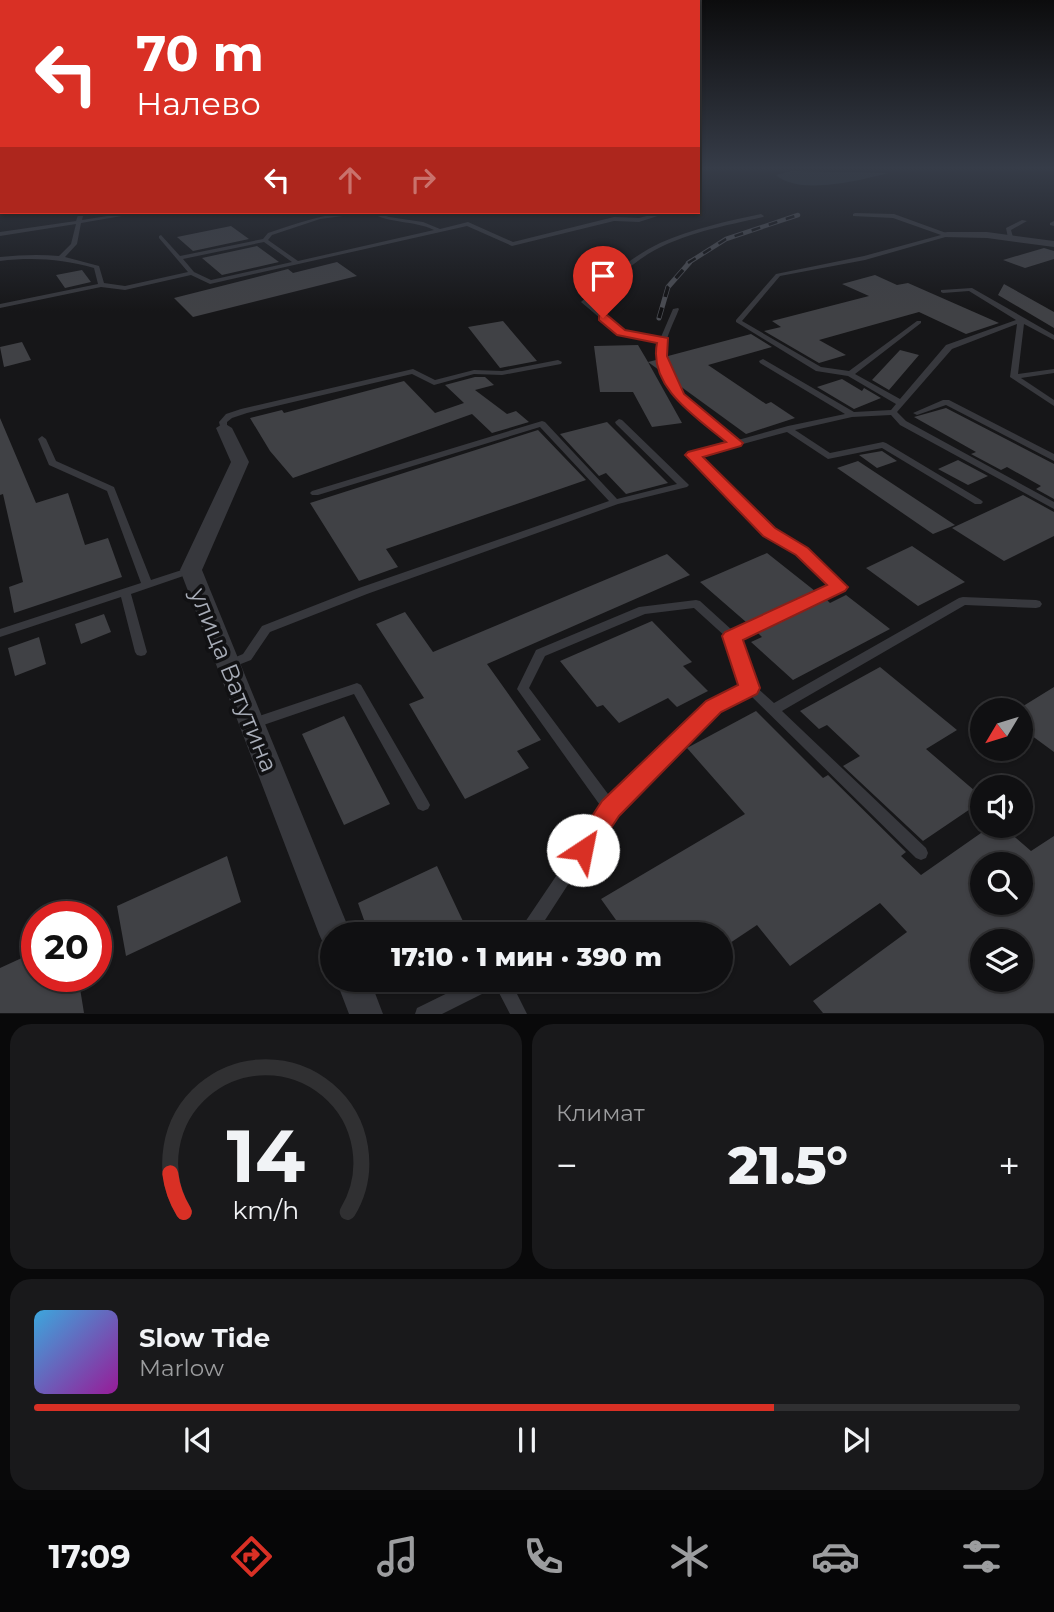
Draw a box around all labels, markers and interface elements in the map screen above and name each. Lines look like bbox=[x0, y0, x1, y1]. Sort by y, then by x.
text: 70 m bbox=[136, 24, 264, 83]
icon: left bbox=[21, 28, 112, 119]
text: Налево bbox=[136, 84, 261, 123]
icon: left bbox=[258, 161, 296, 199]
icon: ahead bbox=[331, 161, 369, 199]
icon: right bbox=[404, 161, 442, 199]
pin bbox=[573, 246, 633, 318]
icon: arrive bbox=[584, 257, 622, 295]
street label: улица Ватутина bbox=[183, 583, 284, 776]
north arrow bbox=[970, 698, 1032, 761]
map controls bbox=[970, 698, 1033, 992]
button: sound bbox=[970, 775, 1033, 838]
position arrow bbox=[546, 813, 620, 887]
button: search bbox=[970, 852, 1033, 915]
speed limit sign: 20 bbox=[21, 901, 112, 992]
button: layers bbox=[970, 929, 1033, 992]
text: 17:10 · 1 мин · 390 m bbox=[391, 941, 662, 973]
text: Климат bbox=[556, 1099, 645, 1127]
text: 14 bbox=[227, 1113, 305, 1201]
text: 21.5° bbox=[728, 1134, 848, 1197]
text: − bbox=[556, 1142, 578, 1189]
text: + bbox=[998, 1142, 1020, 1189]
text: km/h bbox=[233, 1195, 299, 1225]
text: Slow Tide bbox=[139, 1322, 270, 1354]
text: Marlow bbox=[139, 1354, 224, 1382]
icon: previous bbox=[179, 1421, 217, 1459]
icon: pause bbox=[508, 1421, 546, 1459]
icon: next bbox=[837, 1421, 875, 1459]
icon: directions bbox=[227, 1532, 276, 1581]
icon: music bbox=[373, 1532, 422, 1581]
icon: phone bbox=[519, 1532, 568, 1581]
icon: climate bbox=[665, 1532, 714, 1581]
icon: car bbox=[811, 1532, 860, 1581]
icon: filters bbox=[957, 1532, 1006, 1581]
text: 17:09 bbox=[48, 1537, 131, 1576]

